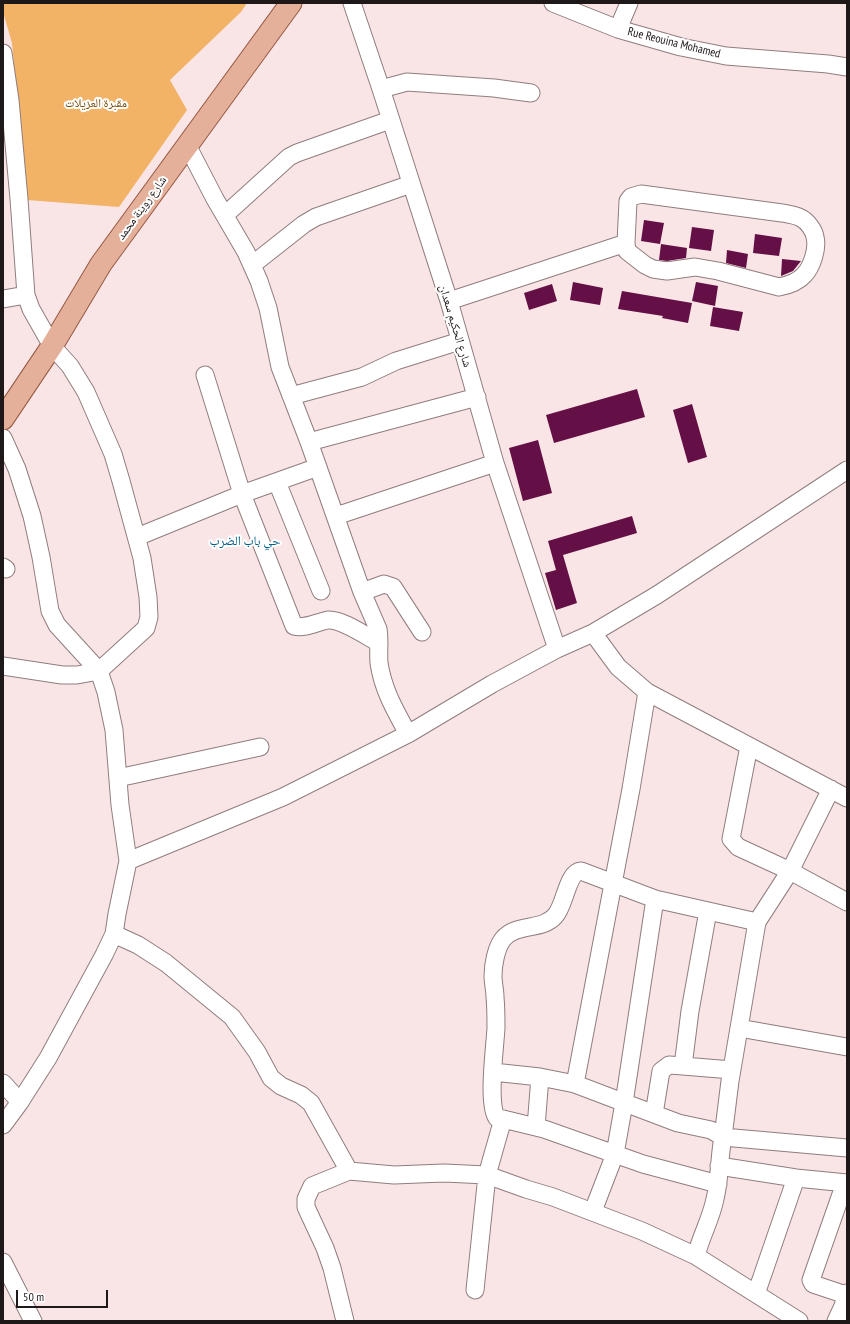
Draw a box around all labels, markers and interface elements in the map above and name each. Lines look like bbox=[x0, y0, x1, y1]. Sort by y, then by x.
street label: Rue Reouina Mohamed bbox=[626, 25, 722, 61]
park label: مقبرة العزيلات bbox=[65, 97, 127, 111]
street label: شارع روينة محمد bbox=[114, 173, 170, 243]
street label: شارع الحكيم سعدان bbox=[436, 283, 474, 369]
district label: حي باب الضرب bbox=[210, 533, 280, 549]
scale bar bbox=[18, 1282, 110, 1308]
text: 50 m bbox=[23, 1289, 44, 1304]

